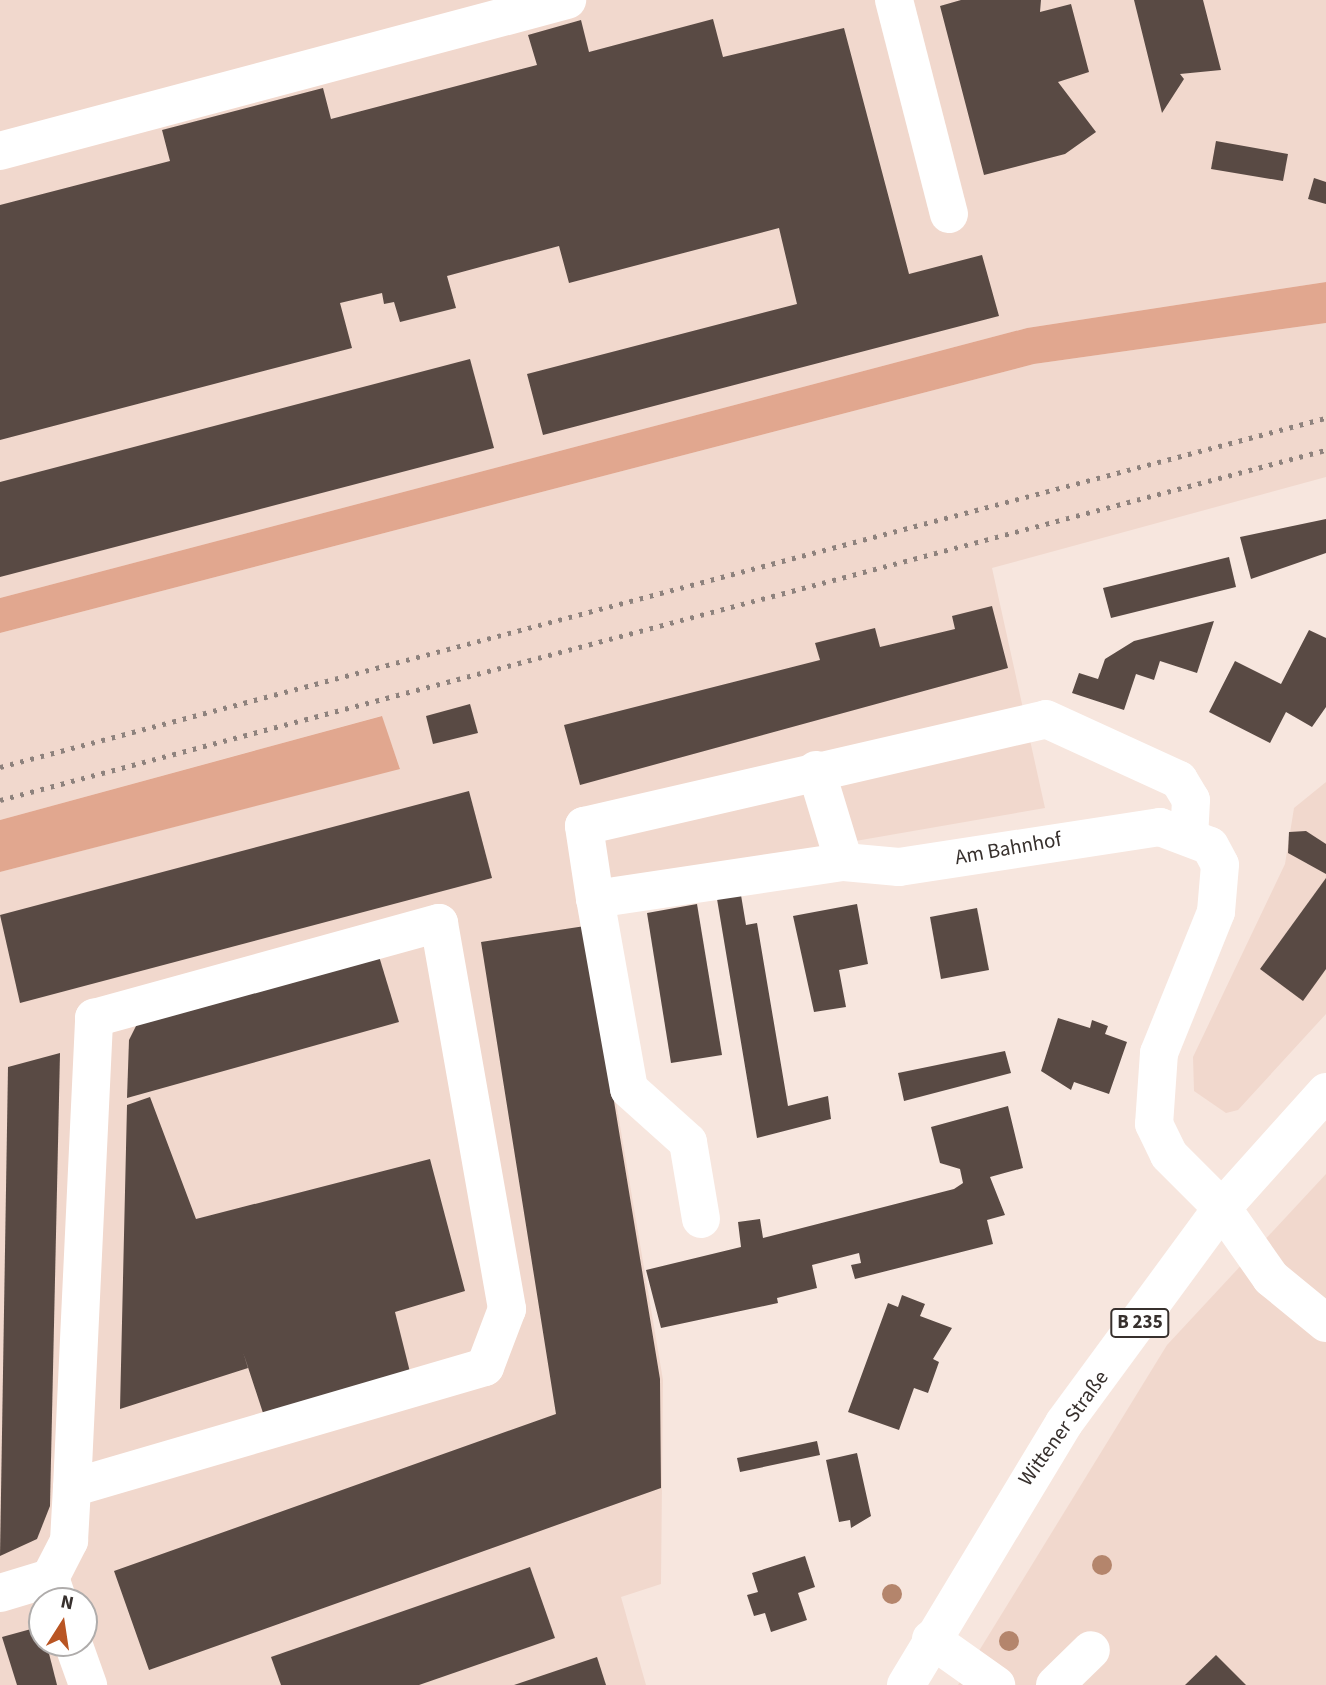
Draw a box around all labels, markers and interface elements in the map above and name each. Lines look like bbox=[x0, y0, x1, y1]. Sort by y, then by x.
street label: Am Bahnhof bbox=[953, 826, 1063, 870]
road number: B 235 bbox=[1110, 1308, 1170, 1338]
street label: Wittener Straße bbox=[1013, 1365, 1113, 1491]
north arrow bbox=[28, 1587, 98, 1657]
text: N bbox=[58, 1588, 76, 1617]

